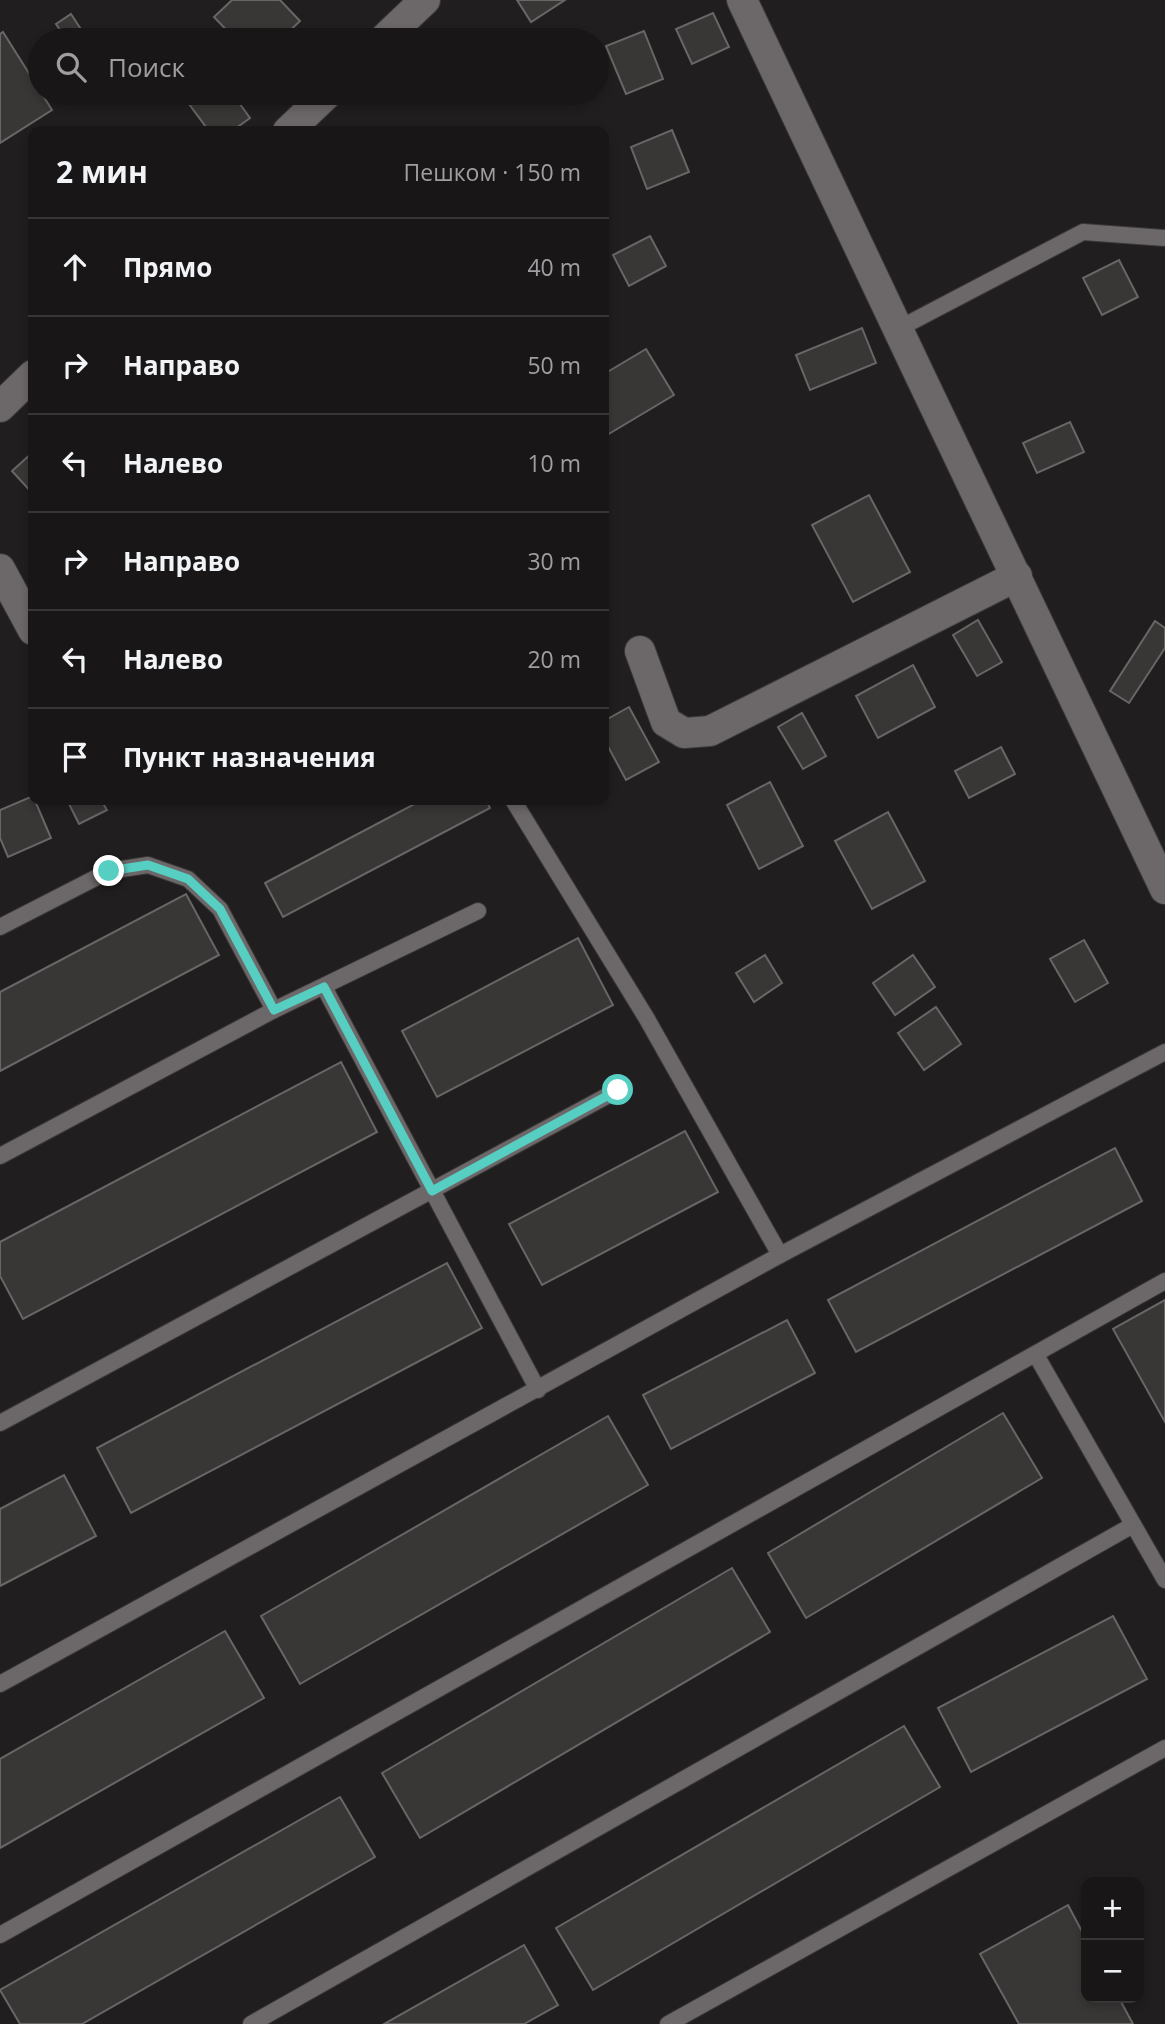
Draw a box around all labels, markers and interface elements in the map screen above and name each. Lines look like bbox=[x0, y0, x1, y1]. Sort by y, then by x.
search box bbox=[28, 28, 609, 105]
icon: search bbox=[52, 48, 90, 86]
text: Поиск bbox=[108, 49, 185, 85]
text: 2 мин bbox=[56, 151, 148, 192]
text: Пешком · 150 m bbox=[404, 156, 581, 188]
icon: ahead bbox=[56, 248, 94, 286]
text: Прямо bbox=[123, 249, 212, 285]
text: 40 m bbox=[527, 251, 581, 283]
icon: right bbox=[56, 346, 94, 384]
text: Направо bbox=[123, 347, 240, 383]
text: 50 m bbox=[527, 349, 581, 381]
icon: left bbox=[56, 444, 94, 482]
text: Налево bbox=[123, 445, 223, 481]
text: 10 m bbox=[527, 447, 581, 479]
icon: right bbox=[56, 542, 94, 580]
text: Направо bbox=[123, 543, 240, 579]
text: 30 m bbox=[527, 545, 581, 577]
icon: left bbox=[56, 640, 94, 678]
text: Налево bbox=[123, 641, 223, 677]
text: 20 m bbox=[527, 643, 581, 675]
icon: arrive bbox=[56, 738, 94, 776]
text: Пункт назначения bbox=[123, 739, 376, 775]
route end bbox=[93, 855, 124, 886]
route start bbox=[602, 1074, 633, 1105]
map controls bbox=[1081, 1877, 1144, 2003]
button: + bbox=[1081, 1877, 1144, 1940]
button: − bbox=[1081, 1940, 1144, 2003]

